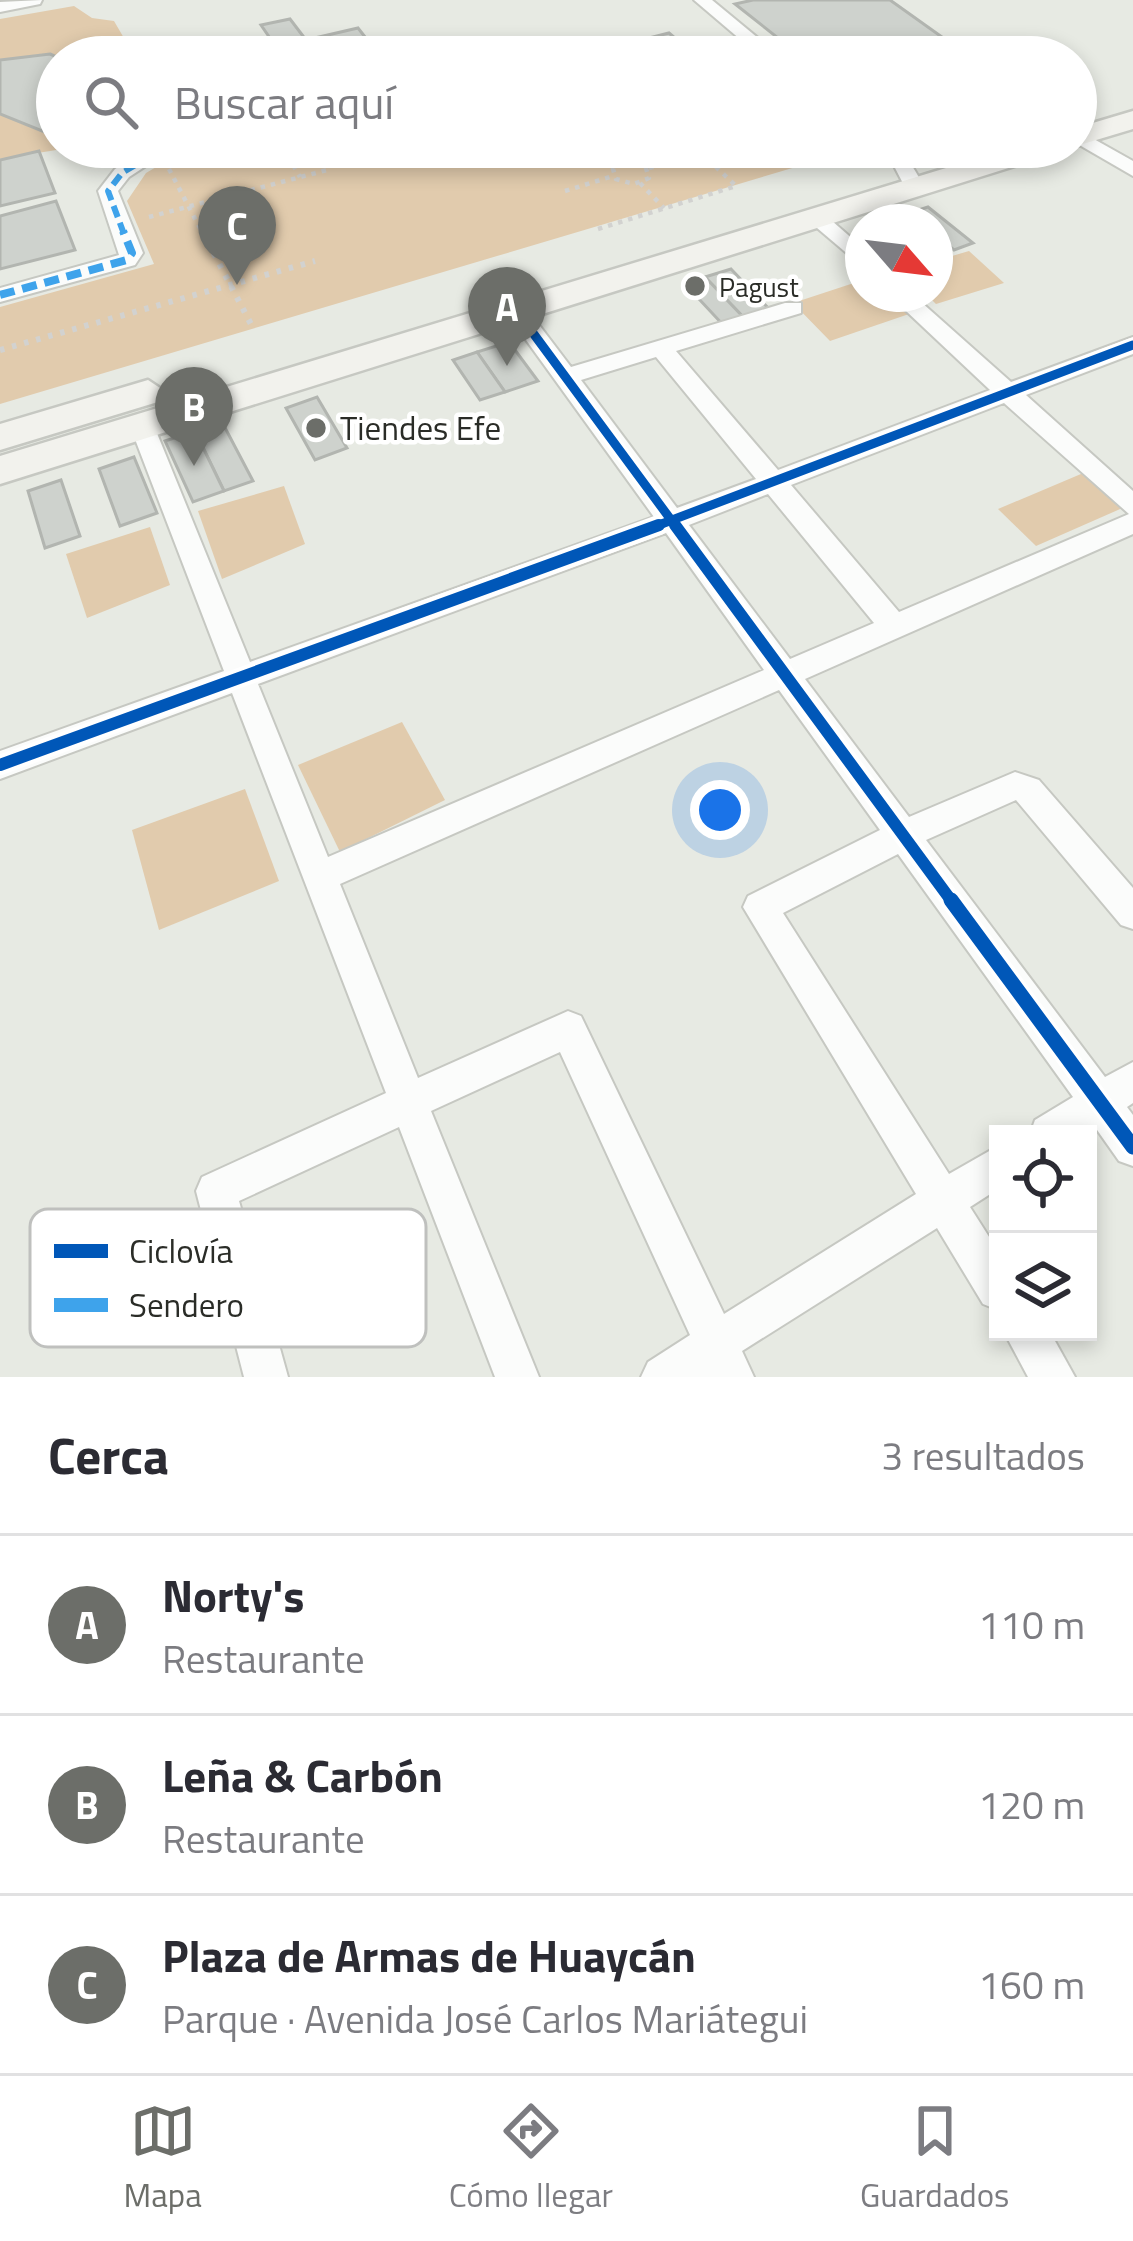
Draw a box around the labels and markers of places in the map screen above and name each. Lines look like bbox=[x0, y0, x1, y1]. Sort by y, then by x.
pin: C bbox=[198, 186, 276, 285]
place label: Pagust bbox=[719, 266, 799, 307]
pin: A bbox=[468, 267, 546, 366]
marker: Pagust bbox=[682, 273, 708, 299]
pin: B bbox=[155, 367, 233, 466]
place label: Tiendes Efe bbox=[340, 403, 501, 453]
marker: Tiendes Efe bbox=[303, 415, 329, 441]

